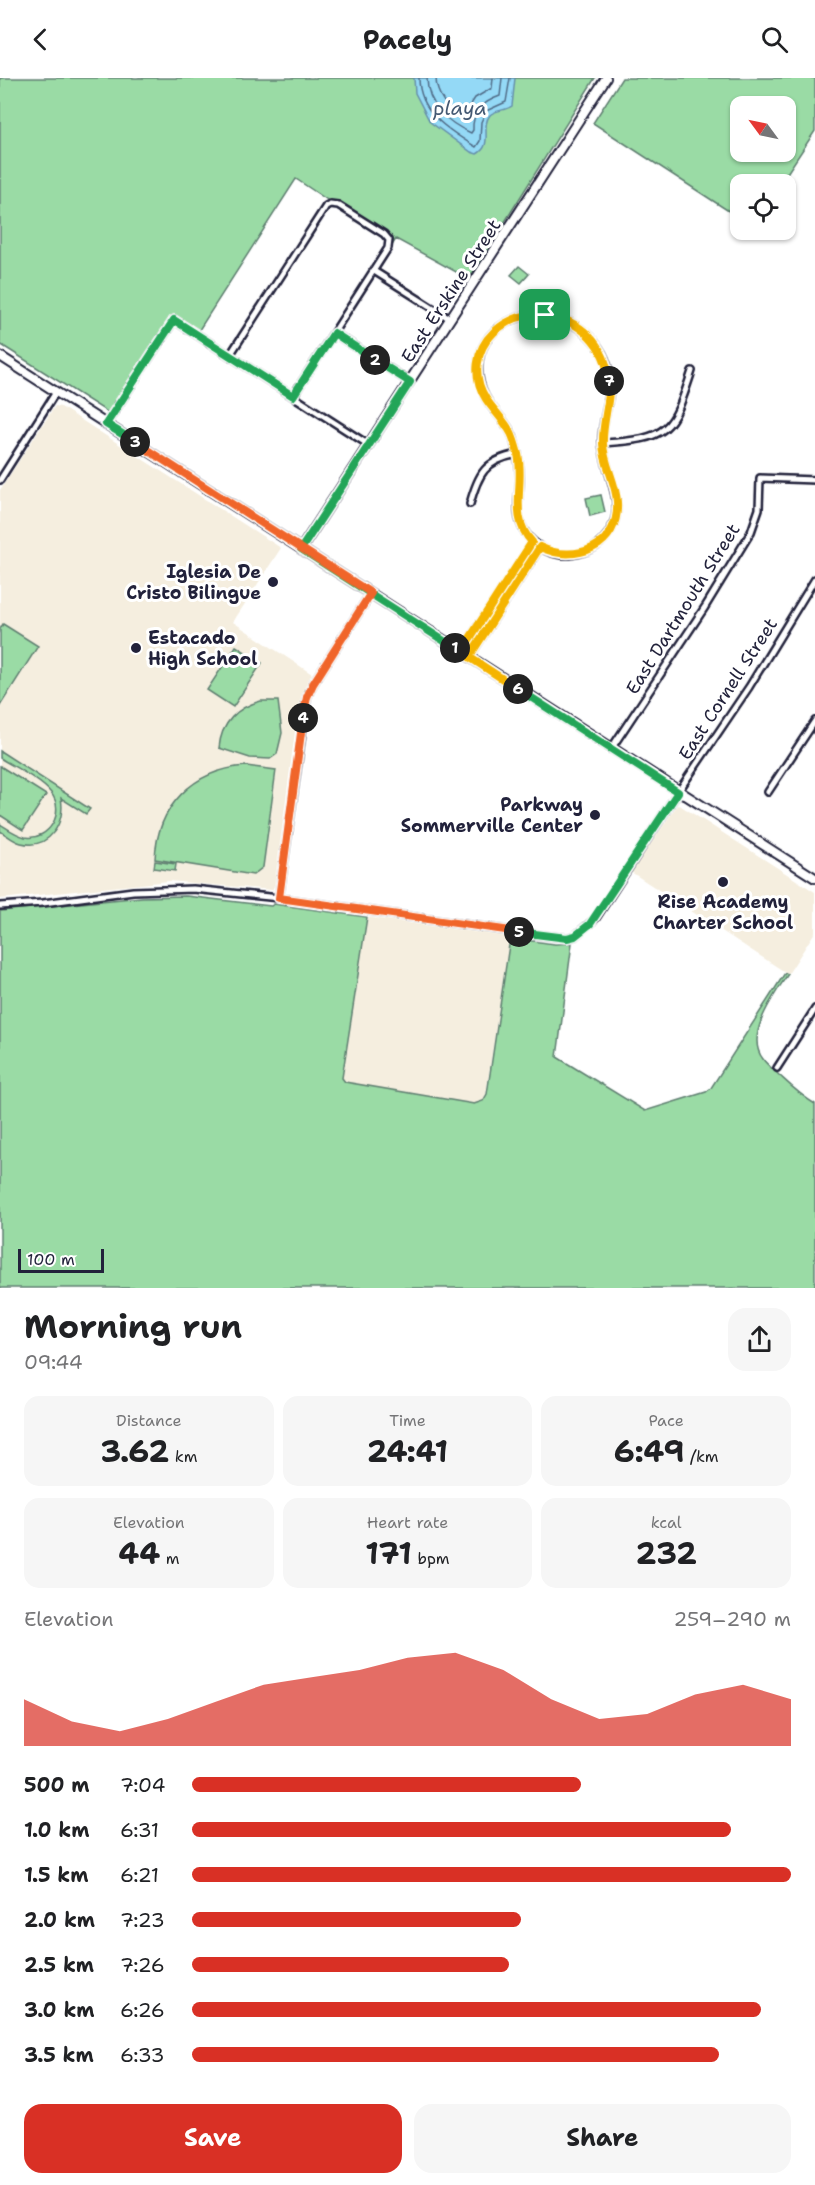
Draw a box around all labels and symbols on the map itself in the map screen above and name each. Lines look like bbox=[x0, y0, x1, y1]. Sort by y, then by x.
water label: playa bbox=[432, 95, 487, 121]
north arrow bbox=[730, 96, 796, 162]
street label: East Erskine Street bbox=[396, 215, 506, 367]
pin bbox=[519, 289, 570, 340]
pin: 2 bbox=[360, 345, 390, 375]
pin: 7 bbox=[594, 366, 624, 396]
pin: 3 bbox=[120, 427, 150, 457]
street label: East Dartmouth Street bbox=[621, 519, 745, 699]
place label: Iglesia De Cristo Bilingue bbox=[126, 560, 261, 605]
marker: Iglesia De Cristo Bilingue bbox=[266, 575, 280, 589]
street label: East Cornell Street bbox=[673, 613, 783, 765]
place label: Estacado High School bbox=[148, 626, 257, 671]
pin: 1 bbox=[440, 633, 470, 663]
marker: Estacado High School bbox=[129, 641, 143, 655]
pin: 6 bbox=[503, 674, 533, 704]
pin: 4 bbox=[288, 703, 318, 733]
place label: Parkway Sommerville Center bbox=[401, 793, 583, 838]
marker: Parkway Sommerville Center bbox=[588, 808, 602, 822]
marker: Rise Academy Charter School bbox=[716, 875, 730, 889]
place label: Rise Academy Charter School bbox=[653, 890, 793, 935]
pin: 5 bbox=[504, 917, 534, 947]
scale bar bbox=[18, 1246, 104, 1274]

